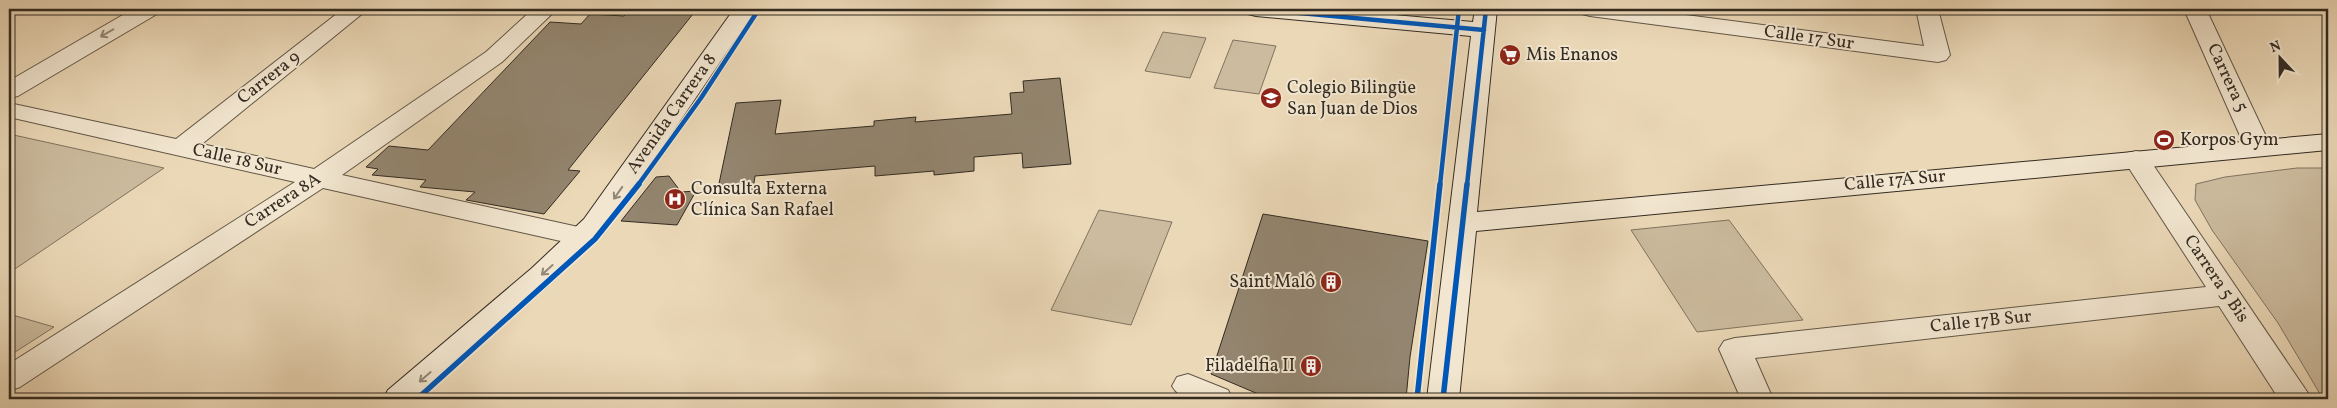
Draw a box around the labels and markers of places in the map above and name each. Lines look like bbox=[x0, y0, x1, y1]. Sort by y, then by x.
supermarket icon: Mis Enanos bbox=[1498, 43, 1522, 67]
place label: Mis Enanos bbox=[1526, 43, 1618, 68]
place label: Colegio Bilingüe San Juan de Dios bbox=[1287, 76, 1418, 122]
school or university icon: Colegio Bilingüe San Juan de Dios bbox=[1259, 86, 1283, 110]
sports icon: Korpos Gym bbox=[2152, 128, 2176, 152]
place label: Korpos Gym bbox=[2180, 128, 2279, 153]
place label: Consulta Externa Clínica San Rafael bbox=[691, 177, 834, 223]
hospital icon: Consulta Externa Clínica San Rafael bbox=[663, 187, 687, 211]
place label: Saint Malô bbox=[1229, 270, 1315, 295]
building icon: Saint Malô bbox=[1319, 270, 1343, 294]
place label: Filadelfia II bbox=[1205, 354, 1295, 379]
building icon: Filadelfia II bbox=[1299, 354, 1323, 378]

